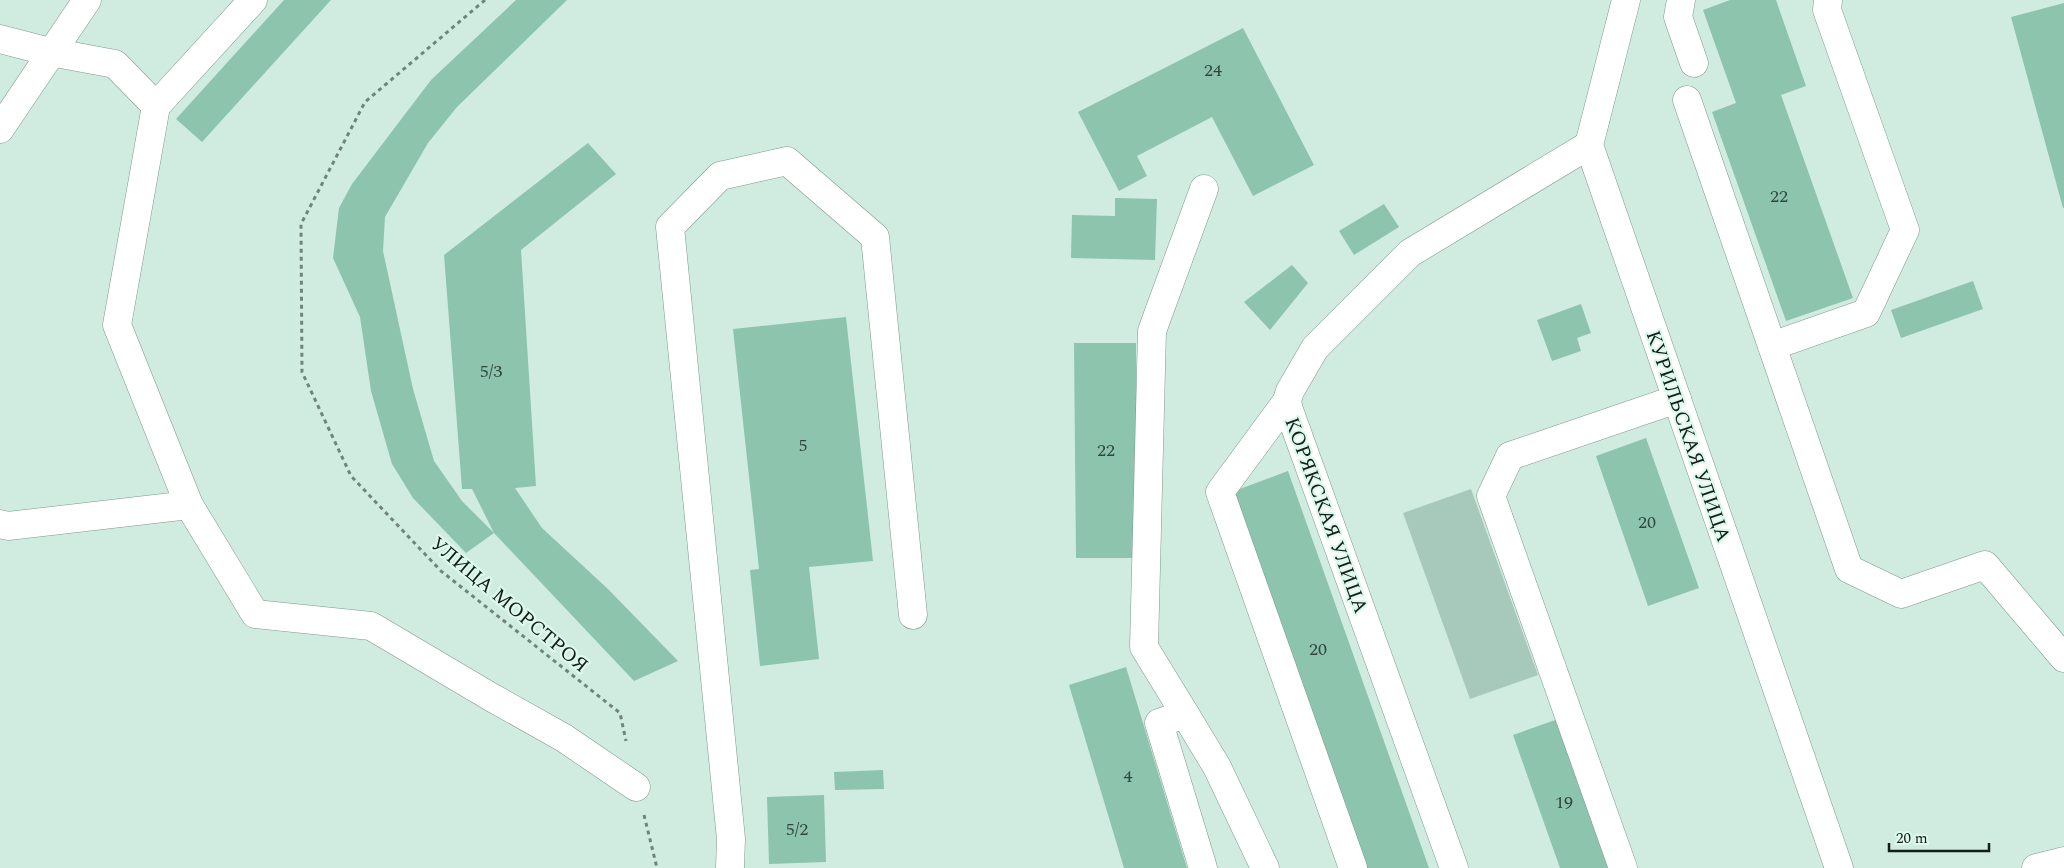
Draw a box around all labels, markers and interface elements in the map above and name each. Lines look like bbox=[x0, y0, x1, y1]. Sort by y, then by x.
house number: 24 bbox=[1204, 57, 1222, 84]
house number: 22 bbox=[1770, 183, 1788, 210]
street label: КУРИЛЬСКАЯ УЛИЦА bbox=[1638, 327, 1738, 546]
house number: 5/3 bbox=[480, 358, 502, 385]
street label: КОРЯКСКАЯ УЛИЦА bbox=[1277, 413, 1376, 618]
house number: 5 bbox=[799, 432, 808, 459]
house number: 22 bbox=[1097, 437, 1115, 464]
house number: 20 bbox=[1638, 509, 1656, 536]
street label: УЛИЦА МОРСТРОЯ bbox=[424, 530, 595, 680]
house number: 20 bbox=[1309, 636, 1327, 663]
house number: 4 bbox=[1124, 763, 1133, 790]
house number: 19 bbox=[1555, 789, 1573, 816]
house number: 5/2 bbox=[786, 816, 808, 843]
scale bar bbox=[1889, 820, 1989, 852]
text: 20 m bbox=[1896, 827, 1928, 850]

